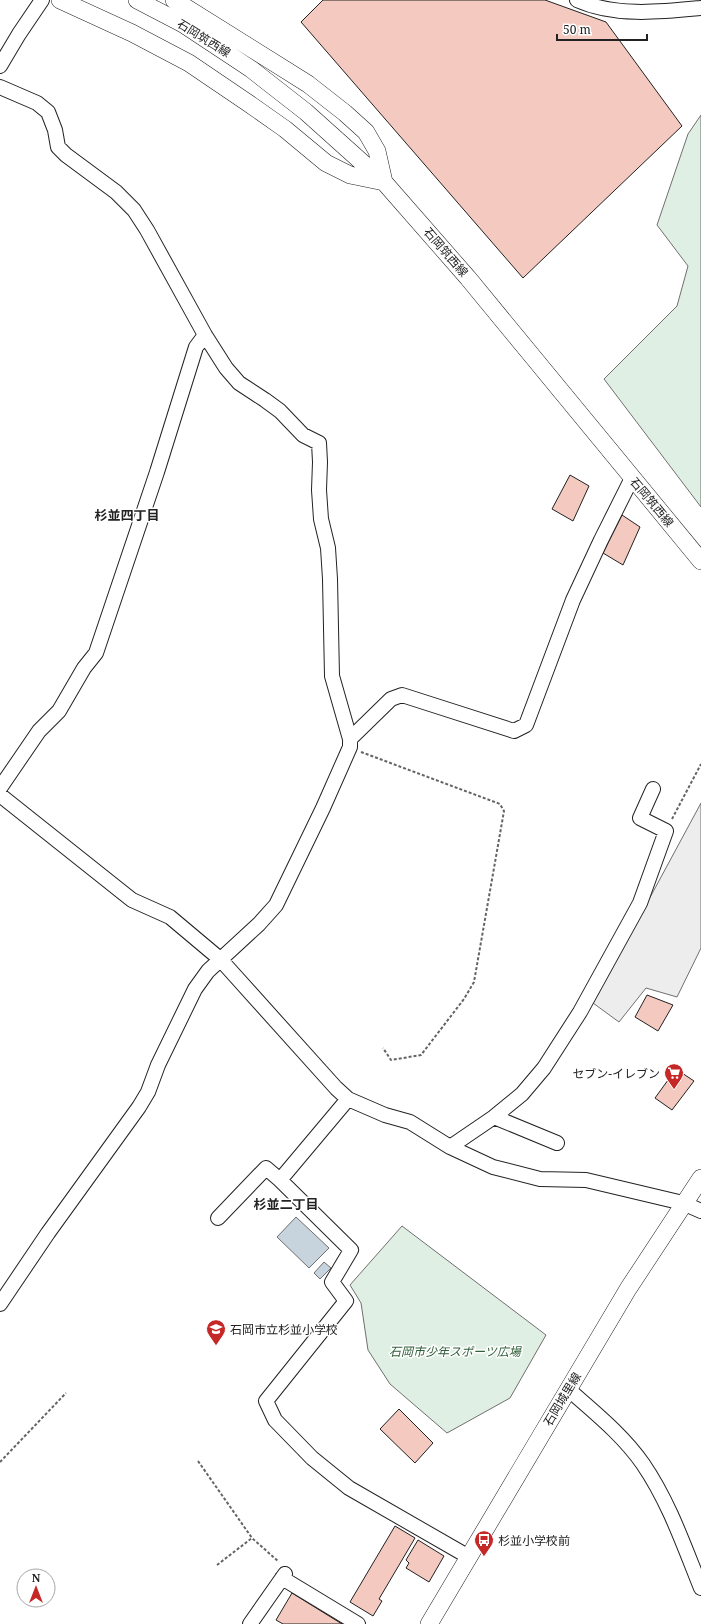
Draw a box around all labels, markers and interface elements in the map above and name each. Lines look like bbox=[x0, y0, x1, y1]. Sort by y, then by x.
street label: 石岡筑西線 bbox=[174, 15, 234, 61]
scale bar bbox=[557, 16, 647, 42]
text: 50 m bbox=[563, 21, 591, 38]
street label: 石岡筑西線 bbox=[420, 224, 472, 280]
street label: 石岡筑西線 bbox=[626, 474, 678, 530]
district label: 杉並四丁目 bbox=[94, 506, 160, 524]
supermarket icon: セブン-イレブン bbox=[663, 1062, 685, 1090]
place label: セブン-イレブン bbox=[572, 1065, 660, 1082]
district label: 杉並二丁目 bbox=[253, 1195, 319, 1213]
school or university icon: 石岡市立杉並小学校 bbox=[205, 1318, 227, 1346]
place label: 石岡市立杉並小学校 bbox=[230, 1321, 338, 1338]
park label: 石岡市少年スポーツ広場 bbox=[389, 1343, 523, 1360]
street label: 石岡城里線 bbox=[539, 1369, 585, 1429]
bus stop icon: 杉並小学校前 bbox=[473, 1529, 495, 1557]
place label: 杉並小学校前 bbox=[498, 1532, 570, 1549]
north arrow bbox=[16, 1568, 56, 1608]
text: N bbox=[32, 1570, 41, 1585]

